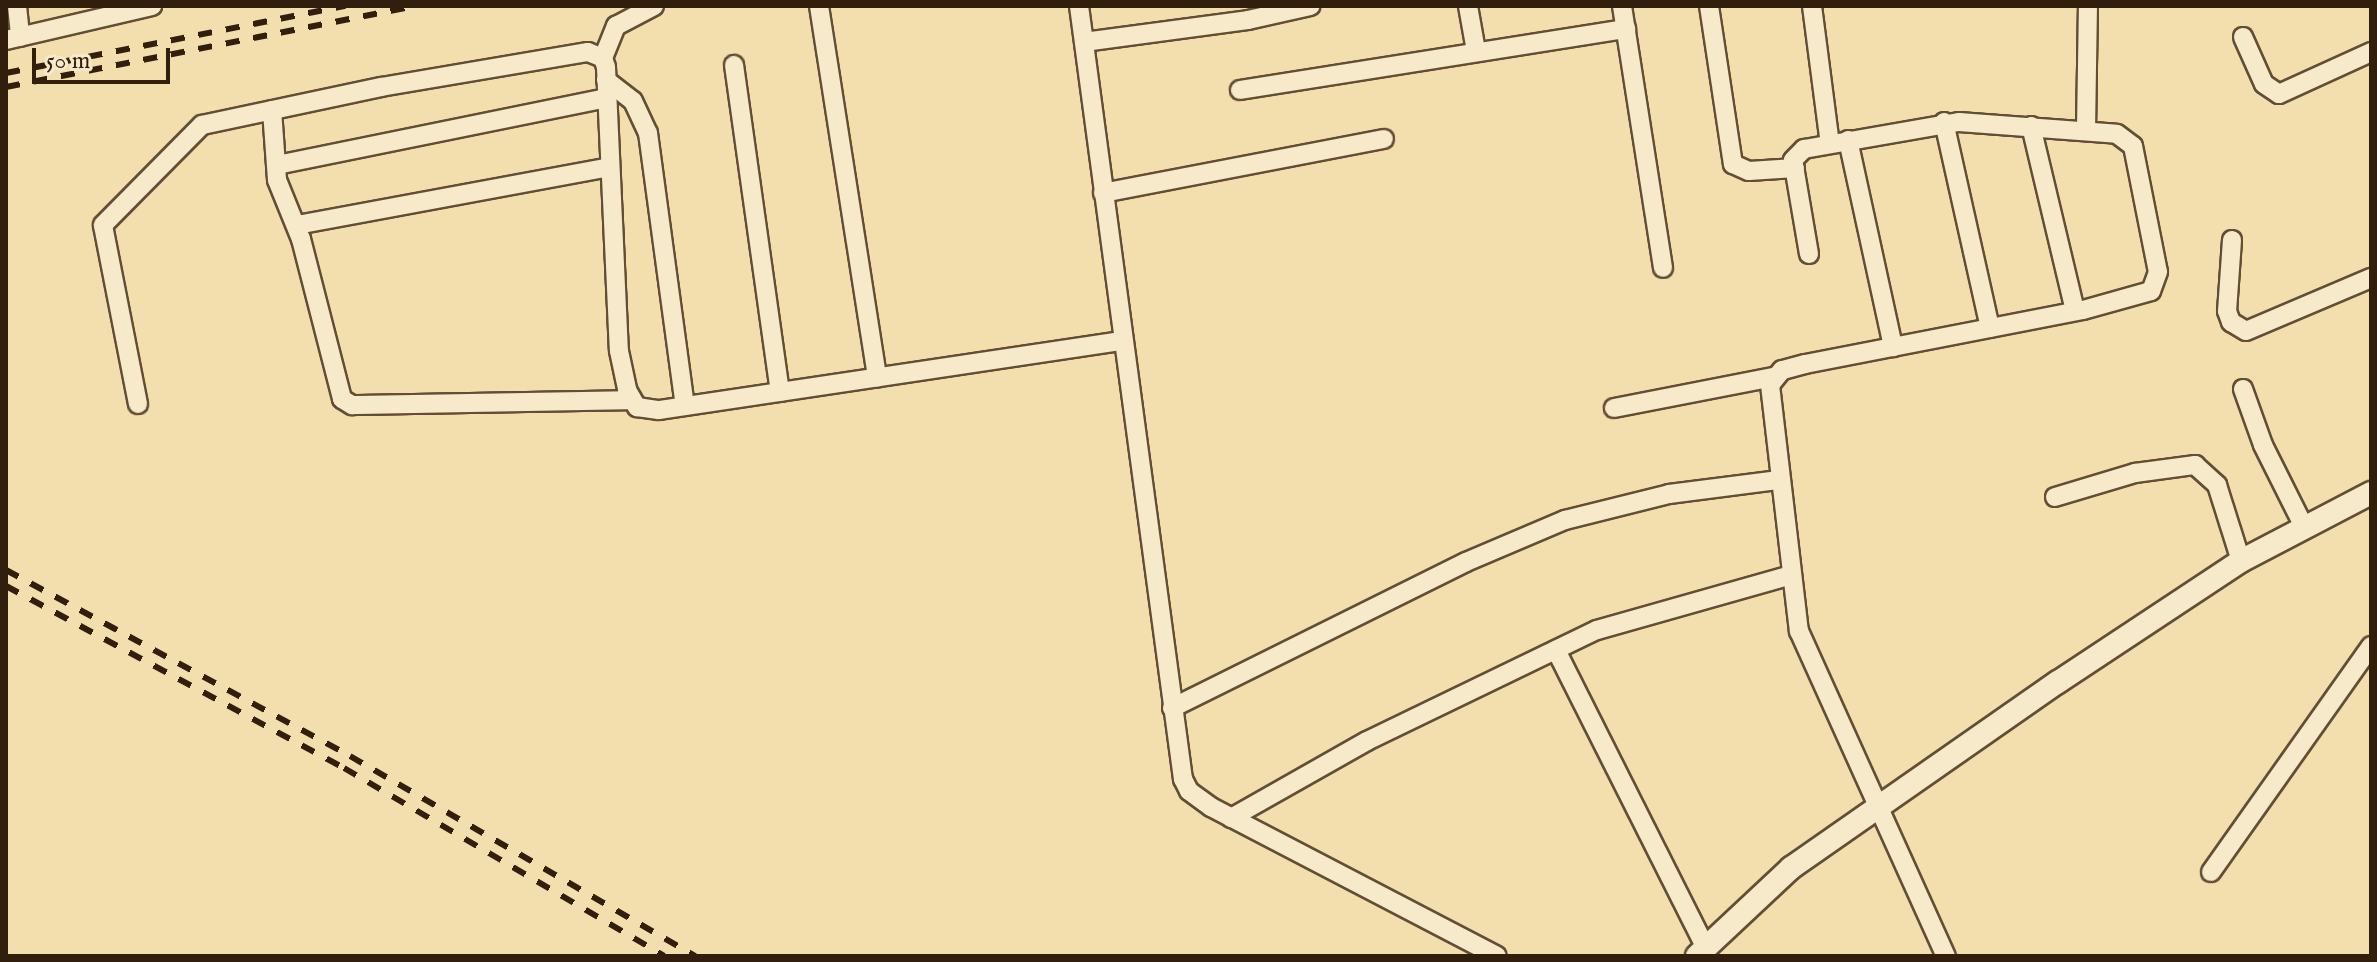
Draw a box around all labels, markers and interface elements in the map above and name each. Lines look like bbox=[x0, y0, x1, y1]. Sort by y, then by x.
scale bar bbox=[36, 32, 174, 82]
text: 50 m bbox=[46, 46, 90, 77]

